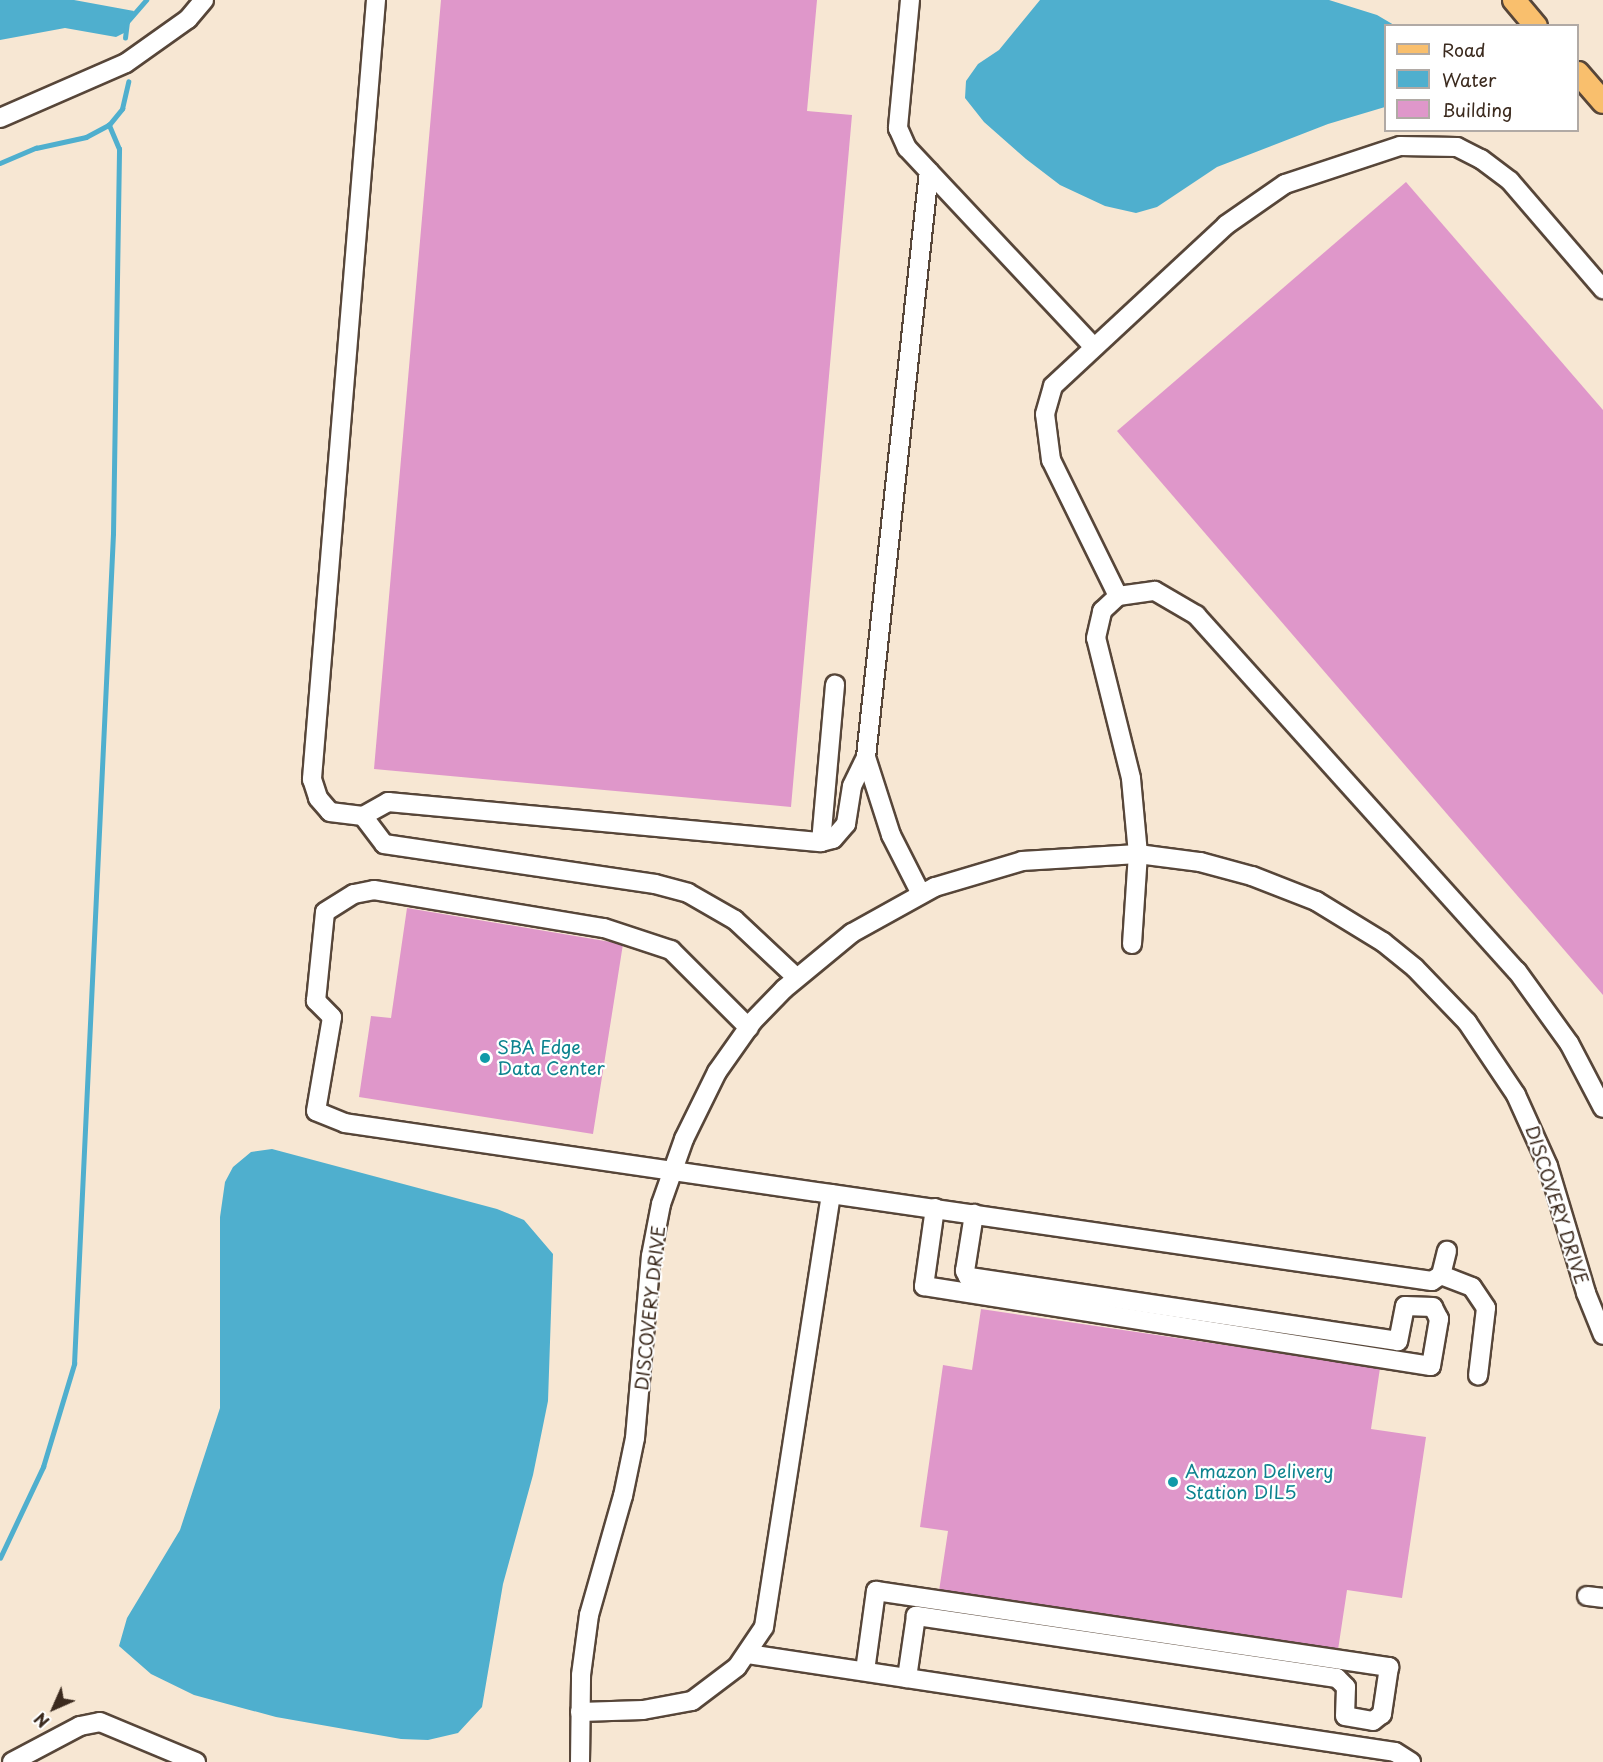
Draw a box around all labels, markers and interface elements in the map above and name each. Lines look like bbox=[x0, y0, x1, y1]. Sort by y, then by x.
legend bbox=[1384, 24, 1579, 132]
text: Road bbox=[1442, 36, 1486, 63]
text: Water bbox=[1442, 66, 1496, 93]
text: Building bbox=[1442, 96, 1512, 123]
place label: SBA Edge Data Center bbox=[497, 1037, 607, 1080]
marker: SBA Edge Data Center bbox=[478, 1051, 492, 1065]
street label: DISCOVERY DRIVE bbox=[1521, 1123, 1593, 1287]
street label: DISCOVERY DRIVE bbox=[631, 1224, 669, 1392]
place label: Amazon Delivery Station DIL5 bbox=[1185, 1461, 1333, 1504]
marker: Amazon Delivery Station DIL5 bbox=[1166, 1475, 1180, 1489]
north arrow bbox=[24, 1678, 84, 1738]
text: N bbox=[28, 1708, 54, 1734]

